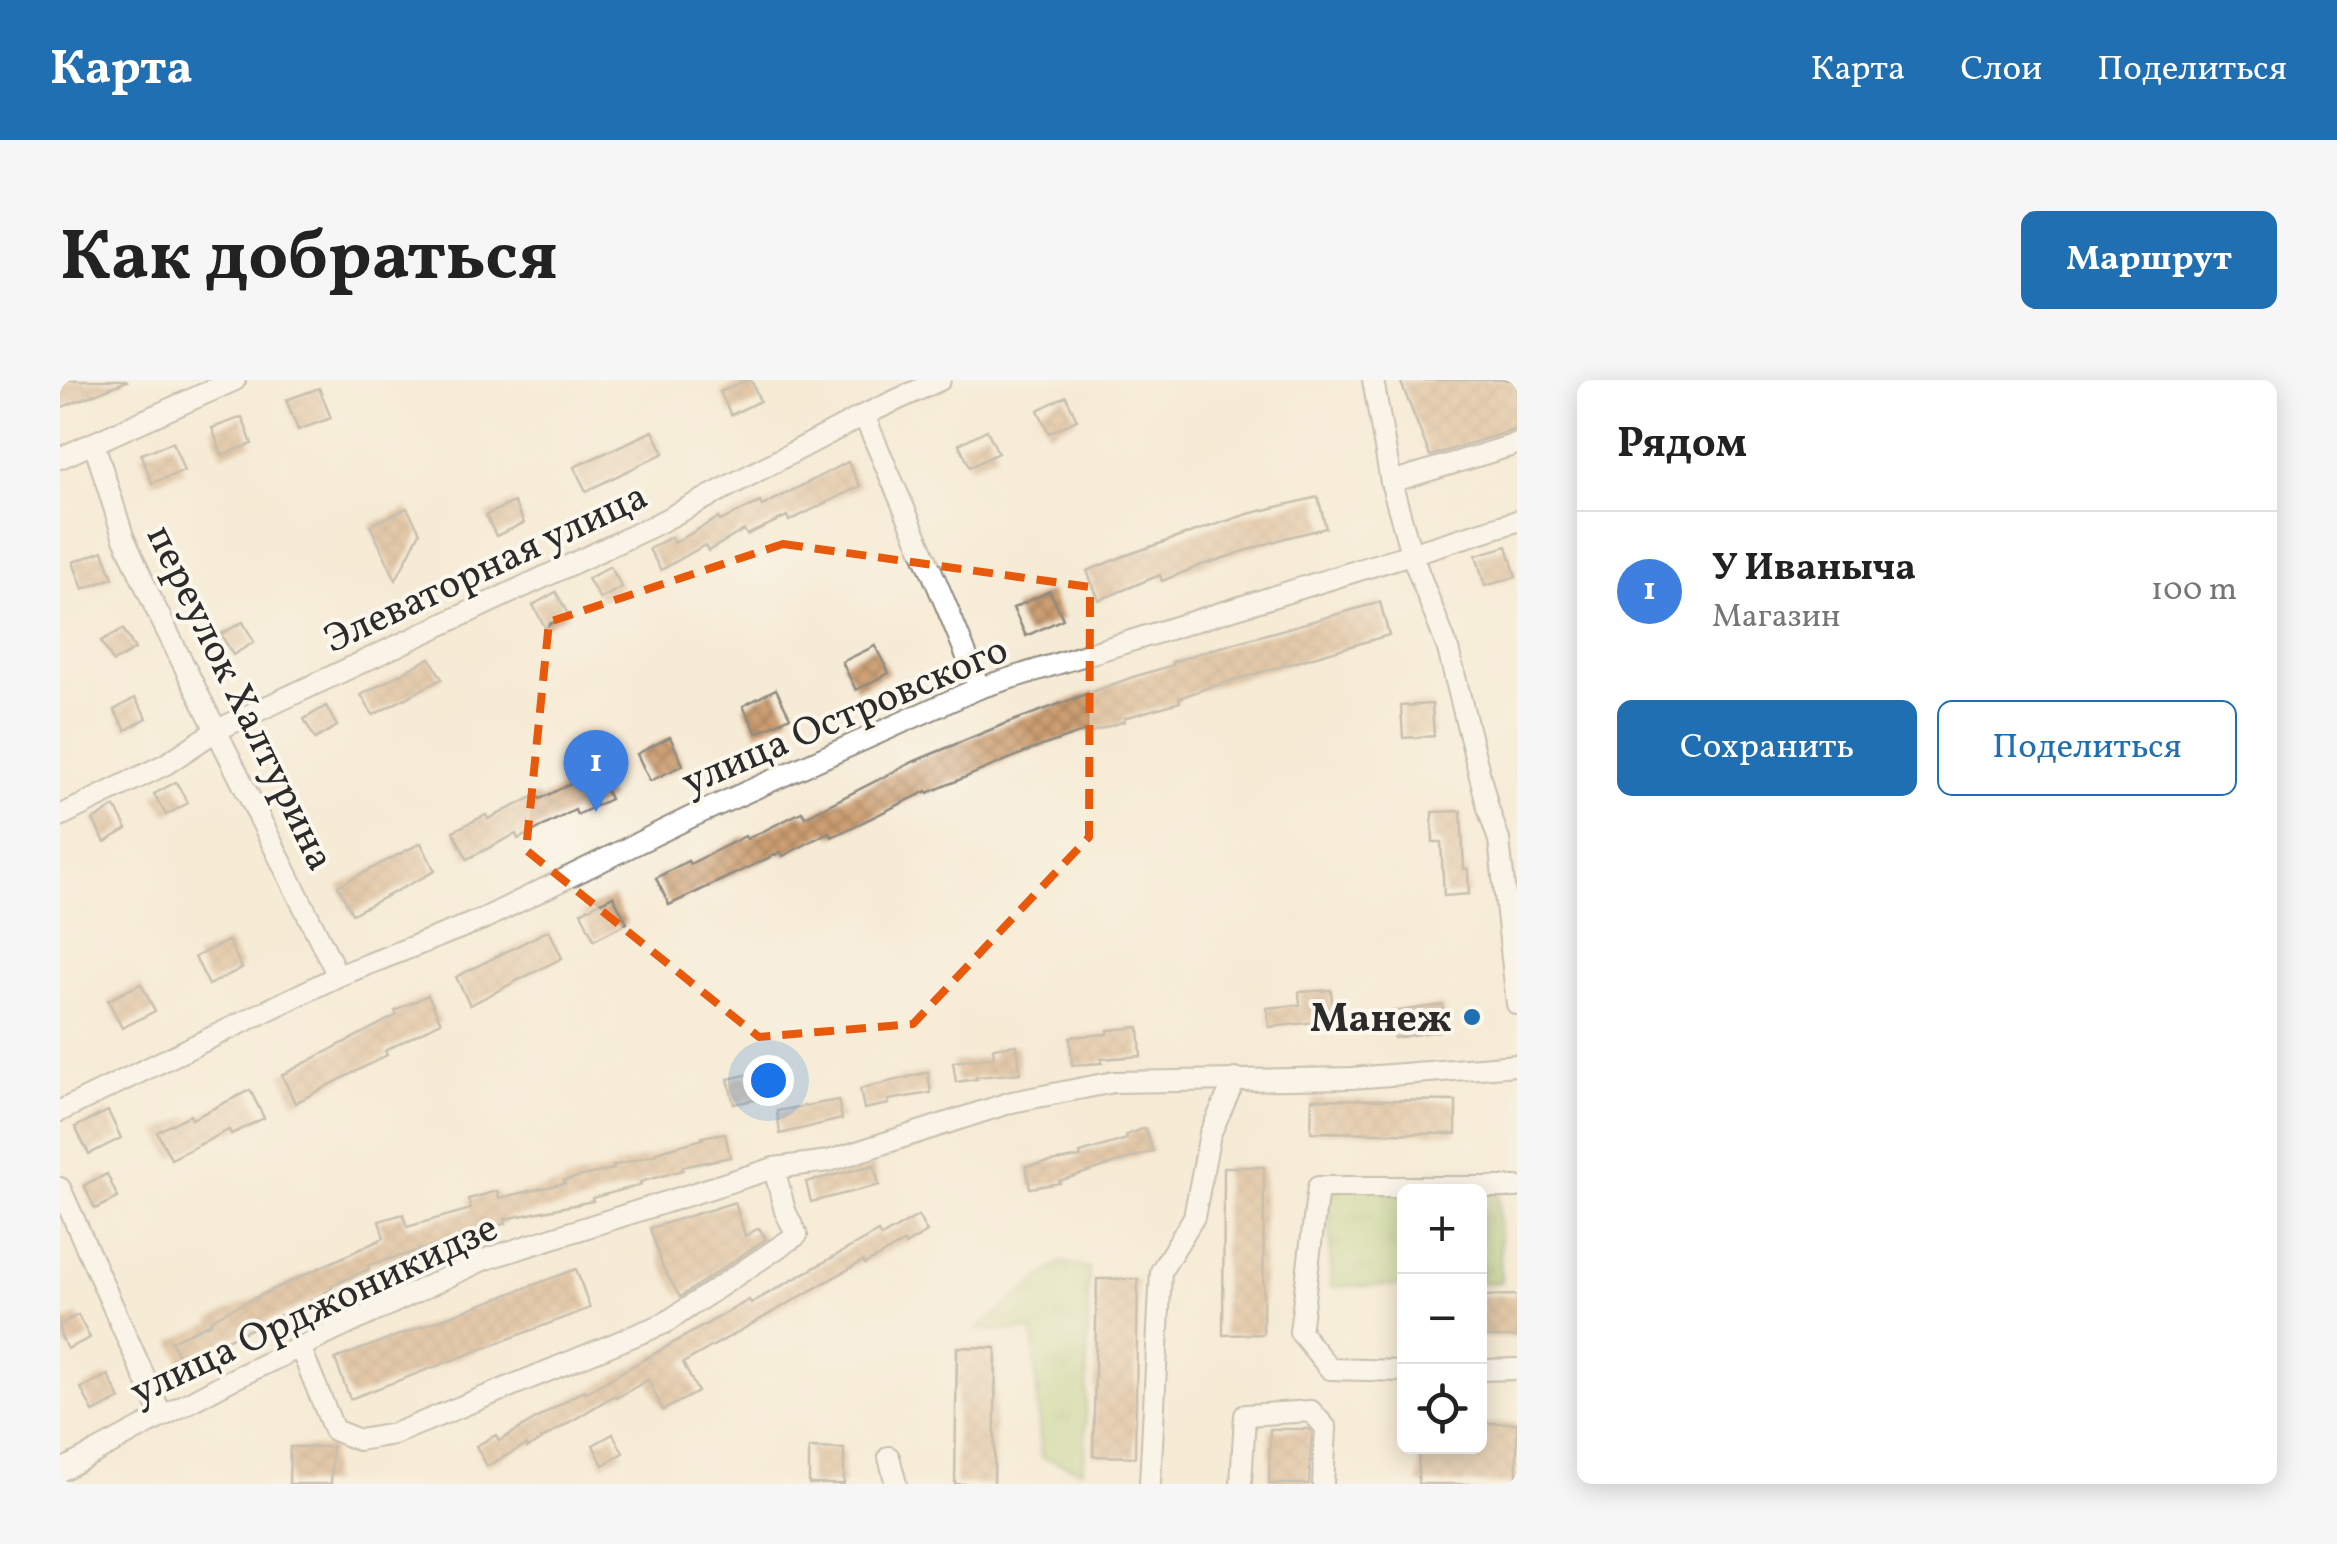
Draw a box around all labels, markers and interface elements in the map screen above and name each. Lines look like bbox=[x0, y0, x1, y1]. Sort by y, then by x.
text: Карта bbox=[50, 37, 193, 104]
text: Карта bbox=[1810, 46, 1905, 94]
text: Слои bbox=[1960, 46, 2042, 94]
text: Поделиться bbox=[2097, 46, 2287, 94]
text: Как добраться bbox=[60, 211, 558, 309]
button: Маршрут bbox=[2021, 211, 2277, 309]
text: Рядом bbox=[1617, 416, 1747, 475]
street label: Элеваторная улица bbox=[316, 470, 658, 669]
street label: переулок Халтурина bbox=[130, 517, 346, 881]
text: У Иваныча bbox=[1712, 543, 1916, 596]
text: 1 bbox=[1643, 569, 1656, 613]
text: 100 m bbox=[2151, 569, 2237, 613]
text: Магазин bbox=[1712, 596, 1840, 640]
street label: улица Островского bbox=[674, 624, 1017, 812]
button: Сохранить bbox=[1617, 700, 1917, 796]
button: Поделиться bbox=[1937, 700, 2237, 796]
pin: 1 bbox=[564, 730, 628, 812]
place label: Манеж bbox=[1310, 993, 1452, 1049]
marker: Манеж bbox=[1461, 1006, 1483, 1028]
your location bbox=[743, 1055, 794, 1106]
map controls bbox=[1397, 1184, 1487, 1454]
button: + bbox=[1397, 1184, 1487, 1274]
street label: улица Орджоникидзе bbox=[122, 1202, 508, 1422]
button: − bbox=[1397, 1274, 1487, 1364]
button: locate bbox=[1397, 1364, 1487, 1454]

